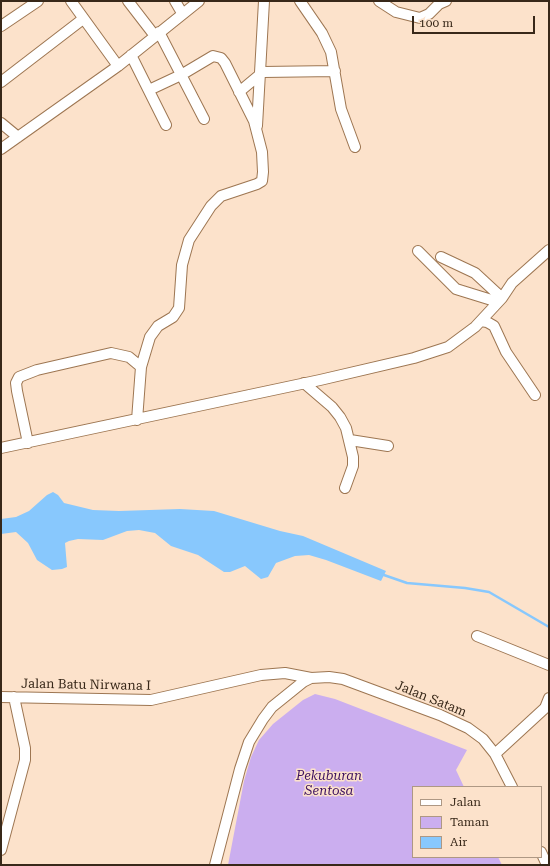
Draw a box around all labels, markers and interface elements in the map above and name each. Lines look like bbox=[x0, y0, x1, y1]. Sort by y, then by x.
scale bar bbox=[414, 8, 537, 34]
text: 100 m bbox=[419, 16, 453, 30]
street label: Jalan Batu Nirwana I bbox=[21, 676, 151, 694]
street label: Jalan Satam bbox=[393, 678, 469, 720]
park label: Pekuburan Sentosa bbox=[296, 768, 362, 799]
legend bbox=[412, 786, 542, 858]
text: Jalan bbox=[450, 795, 481, 809]
text: Taman bbox=[450, 815, 489, 829]
text: Air bbox=[450, 835, 467, 849]

